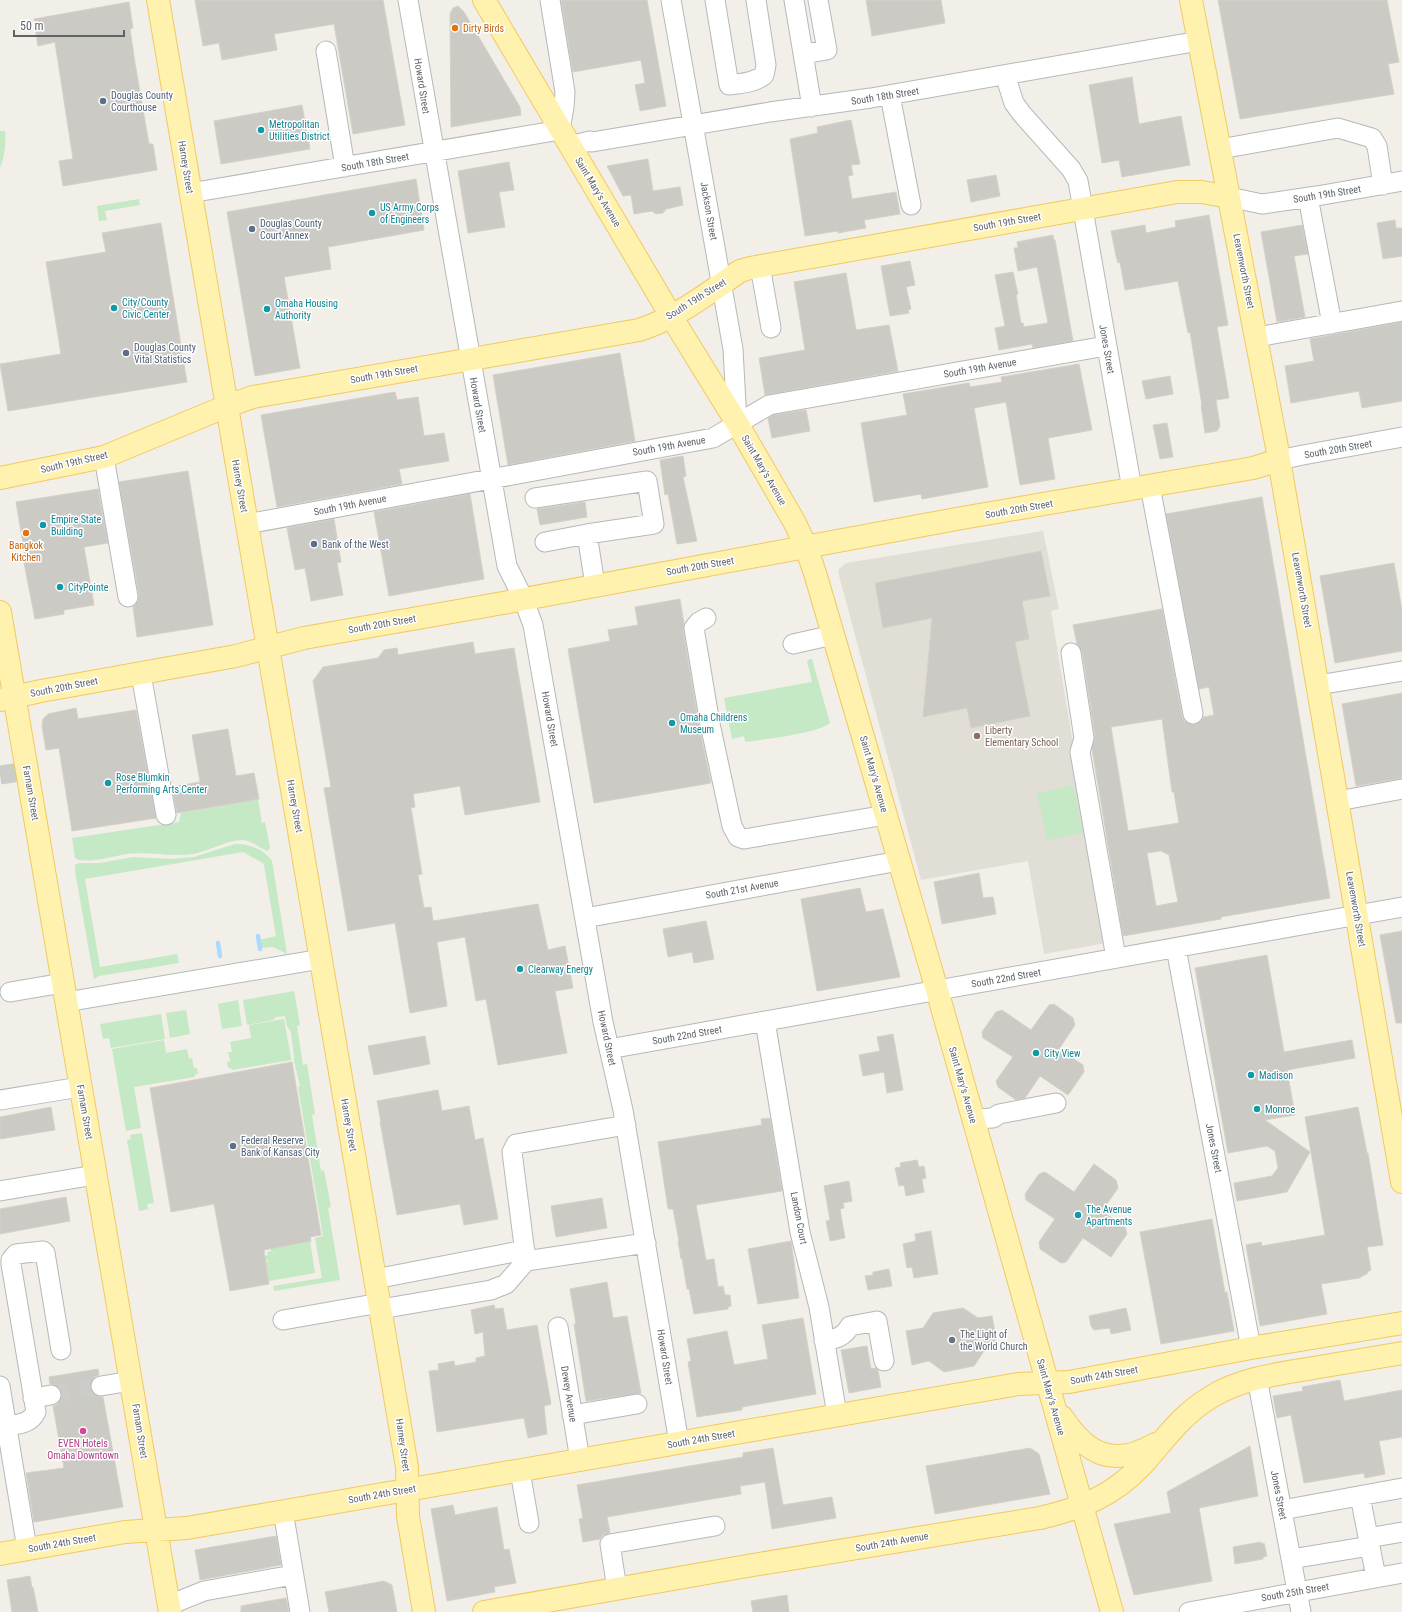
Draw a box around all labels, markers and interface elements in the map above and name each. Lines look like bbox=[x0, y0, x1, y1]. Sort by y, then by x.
scale bar bbox=[14, 12, 124, 38]
text: 50 m bbox=[20, 19, 44, 33]
marker: Dirty Birds bbox=[450, 23, 460, 33]
place label: Dirty Birds bbox=[463, 23, 504, 34]
street label: Howard Street bbox=[412, 57, 432, 115]
street label: South 18th Street bbox=[850, 85, 920, 107]
place label: Douglas County Courthouse bbox=[111, 90, 173, 113]
marker: Douglas County Courthouse bbox=[98, 96, 108, 106]
place label: Metropolitan Utilities District bbox=[269, 119, 330, 142]
marker: Metropolitan Utilities District bbox=[256, 125, 266, 135]
street label: Harney Street bbox=[176, 140, 196, 194]
street label: South 18th Street bbox=[340, 151, 410, 173]
street label: Saint Mary's Avenue bbox=[573, 155, 623, 229]
street label: Jackson Street bbox=[698, 181, 720, 241]
street label: South 19th Street bbox=[1292, 183, 1362, 205]
place label: US Army Corps of Engineers bbox=[380, 202, 440, 225]
marker: US Army Corps of Engineers bbox=[367, 208, 377, 218]
street label: South 19th Street bbox=[972, 211, 1042, 233]
place label: Douglas County Court Annex bbox=[260, 218, 322, 241]
marker: Douglas County Court Annex bbox=[247, 224, 257, 234]
street label: Leavenworth Street bbox=[1231, 233, 1257, 310]
street label: South 19th Street bbox=[664, 276, 728, 322]
place label: City/County Civic Center bbox=[122, 297, 169, 320]
place label: Omaha Housing Authority bbox=[275, 298, 338, 321]
marker: City/County Civic Center bbox=[109, 303, 119, 313]
marker: Omaha Housing Authority bbox=[262, 304, 272, 314]
street label: Jones Street bbox=[1097, 324, 1117, 374]
place label: Douglas County Vital Statistics bbox=[134, 342, 196, 365]
marker: Douglas County Vital Statistics bbox=[121, 348, 131, 358]
street label: South 19th Avenue bbox=[943, 356, 1018, 380]
street label: South 19th Street bbox=[349, 363, 419, 385]
street label: Howard Street bbox=[468, 376, 488, 434]
street label: Saint Mary's Avenue bbox=[739, 433, 789, 507]
street label: South 19th Avenue bbox=[632, 434, 707, 458]
street label: South 20th Street bbox=[1303, 438, 1373, 460]
street label: South 19th Street bbox=[39, 449, 109, 475]
street label: Harney Street bbox=[230, 459, 250, 513]
street label: South 19th Avenue bbox=[313, 492, 388, 517]
street label: South 20th Street bbox=[984, 498, 1054, 520]
place label: Empire State Building bbox=[51, 514, 102, 537]
marker: Empire State Building bbox=[38, 520, 48, 530]
marker: Bangkok Kitchen bbox=[21, 528, 31, 538]
marker: Bank of the West bbox=[309, 539, 319, 549]
place label: Bank of the West bbox=[322, 539, 389, 550]
place label: Bangkok Kitchen bbox=[9, 540, 44, 563]
street label: Leavenworth Street bbox=[1290, 552, 1314, 629]
street label: South 20th Street bbox=[665, 555, 735, 577]
marker: CityPointe bbox=[55, 582, 65, 592]
place label: CityPointe bbox=[68, 582, 109, 593]
street label: South 20th Street bbox=[347, 613, 417, 635]
street label: South 20th Street bbox=[29, 675, 99, 699]
street label: Howard Street bbox=[540, 690, 560, 748]
place label: Omaha Childrens Museum bbox=[680, 712, 748, 735]
marker: Omaha Childrens Museum bbox=[667, 718, 677, 728]
place label: Liberty Elementary School bbox=[985, 725, 1058, 748]
marker: Liberty Elementary School bbox=[972, 731, 982, 741]
street label: Saint Mary's Avenue bbox=[858, 734, 890, 814]
street label: Farnam Street bbox=[21, 765, 41, 821]
place label: Rose Blumkin Performing Arts Center bbox=[116, 772, 207, 795]
marker: Rose Blumkin Performing Arts Center bbox=[103, 778, 113, 788]
street label: Harney Street bbox=[285, 779, 305, 833]
street label: Leavenworth Street bbox=[1344, 871, 1368, 948]
street label: South 21st Avenue bbox=[705, 877, 779, 901]
marker: Clearway Energy bbox=[515, 964, 525, 974]
place label: Clearway Energy bbox=[528, 964, 593, 975]
street label: South 22nd Street bbox=[970, 966, 1042, 990]
street label: Howard Street bbox=[596, 1009, 618, 1067]
street label: South 22nd Street bbox=[651, 1023, 723, 1047]
street label: Saint Mary's Avenue bbox=[947, 1045, 979, 1125]
marker: City View bbox=[1031, 1048, 1041, 1058]
place label: City View bbox=[1044, 1048, 1081, 1059]
marker: Madison bbox=[1246, 1070, 1256, 1080]
place label: Madison bbox=[1259, 1070, 1293, 1081]
street label: Farnam Street bbox=[75, 1084, 95, 1140]
street label: Harney Street bbox=[339, 1098, 359, 1152]
marker: Monroe bbox=[1252, 1104, 1262, 1114]
place label: Monroe bbox=[1265, 1104, 1295, 1115]
street label: Jones Street bbox=[1204, 1123, 1224, 1173]
place label: Federal Reserve Bank of Kansas City bbox=[241, 1135, 320, 1158]
marker: Federal Reserve Bank of Kansas City bbox=[228, 1141, 238, 1151]
street label: Landon Court bbox=[789, 1191, 809, 1245]
place label: The Avenue Apartments bbox=[1086, 1204, 1133, 1227]
marker: The Avenue Apartments bbox=[1073, 1210, 1083, 1220]
street label: Howard Street bbox=[655, 1328, 675, 1386]
place label: The Light of the World Church bbox=[960, 1329, 1028, 1352]
marker: The Light of the World Church bbox=[947, 1335, 957, 1345]
street label: Saint Mary's Avenue bbox=[1035, 1357, 1067, 1437]
street label: South 24th Street bbox=[1069, 1364, 1139, 1386]
street label: Dewey Avenue bbox=[559, 1365, 579, 1423]
street label: Farnam Street bbox=[130, 1403, 150, 1459]
street label: Harney Street bbox=[394, 1418, 412, 1472]
marker: EVEN Hotels Omaha Downtown bbox=[78, 1426, 88, 1436]
street label: South 24th Street bbox=[666, 1428, 736, 1450]
place label: EVEN Hotels Omaha Downtown bbox=[47, 1438, 119, 1461]
street label: Jones Street bbox=[1269, 1470, 1289, 1520]
street label: South 24th Street bbox=[347, 1483, 417, 1505]
street label: South 24th Avenue bbox=[855, 1530, 930, 1554]
street label: South 24th Street bbox=[27, 1532, 97, 1554]
street label: South 25th Street bbox=[1260, 1581, 1330, 1603]

